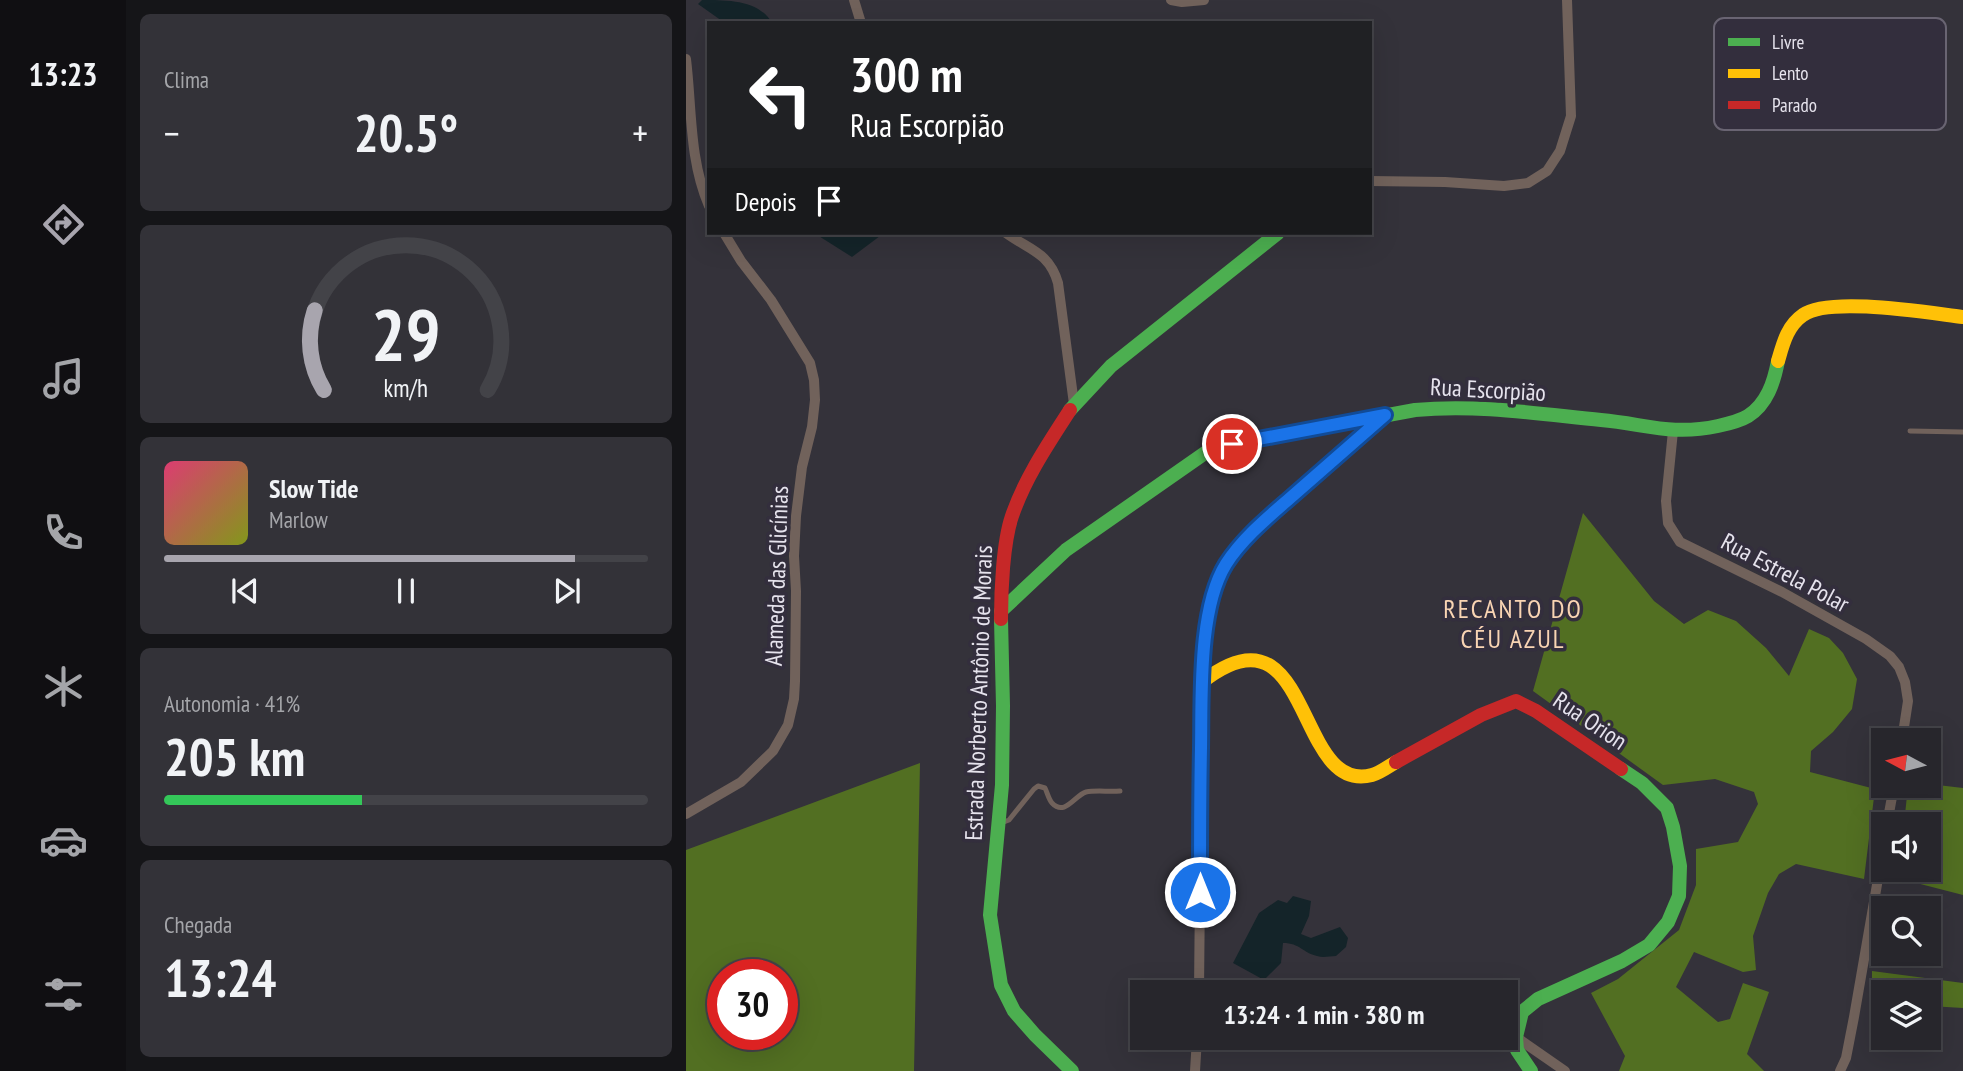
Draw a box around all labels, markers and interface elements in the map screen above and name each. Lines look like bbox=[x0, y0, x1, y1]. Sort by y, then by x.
legend bbox=[1714, 18, 1946, 130]
text: Livre bbox=[1772, 30, 1805, 54]
text: 300 m bbox=[850, 42, 963, 106]
icon: left bbox=[735, 49, 826, 140]
text: 13:23 bbox=[28, 53, 98, 95]
text: Lento bbox=[1772, 61, 1809, 85]
text: Clima bbox=[164, 65, 209, 94]
text: Parado bbox=[1772, 93, 1817, 117]
text: 20.5° bbox=[354, 99, 458, 166]
text: Rua Escorpião bbox=[850, 104, 1004, 146]
text: − bbox=[164, 108, 180, 157]
text: + bbox=[632, 108, 648, 157]
icon: arrive bbox=[810, 182, 848, 220]
text: Depois bbox=[735, 185, 796, 218]
icon: directions bbox=[39, 200, 88, 249]
text: 29 bbox=[371, 287, 441, 381]
icon: music bbox=[39, 354, 88, 403]
street label: Rua Escorpião bbox=[1429, 371, 1547, 408]
text: km/h bbox=[384, 372, 428, 404]
pin bbox=[1202, 414, 1262, 474]
icon: arrive bbox=[1213, 425, 1251, 463]
text: Slow Tide bbox=[269, 472, 359, 505]
street label: Alameda das Glicínias bbox=[758, 485, 795, 667]
text: Marlow bbox=[269, 505, 328, 534]
icon: phone bbox=[39, 508, 88, 557]
street label: Rua Estrela Polar bbox=[1716, 526, 1855, 619]
street label: Estrada Norberto Antônio de Morais bbox=[958, 545, 999, 841]
icon: previous bbox=[226, 572, 264, 610]
icon: pause bbox=[387, 572, 425, 610]
icon: next bbox=[548, 572, 586, 610]
district label: RECANTO DO CÉU AZUL bbox=[1443, 592, 1583, 655]
icon: climate bbox=[39, 662, 88, 711]
street label: Rua Orion bbox=[1547, 685, 1633, 757]
text: Autonomia · 41% bbox=[164, 689, 300, 718]
text: 205 km bbox=[164, 723, 305, 790]
north arrow bbox=[1871, 728, 1941, 798]
map controls bbox=[1871, 728, 1941, 1050]
button: sound bbox=[1871, 812, 1941, 882]
icon: car bbox=[39, 816, 88, 865]
position arrow bbox=[1163, 855, 1237, 929]
button: search bbox=[1871, 896, 1941, 966]
text: Chegada bbox=[164, 910, 232, 939]
text: 13:24 bbox=[164, 944, 276, 1011]
speed limit sign: 30 bbox=[707, 959, 798, 1050]
icon: filters bbox=[39, 970, 88, 1019]
button: layers bbox=[1871, 980, 1941, 1050]
text: 13:24 · 1 min · 380 m bbox=[1224, 998, 1424, 1031]

